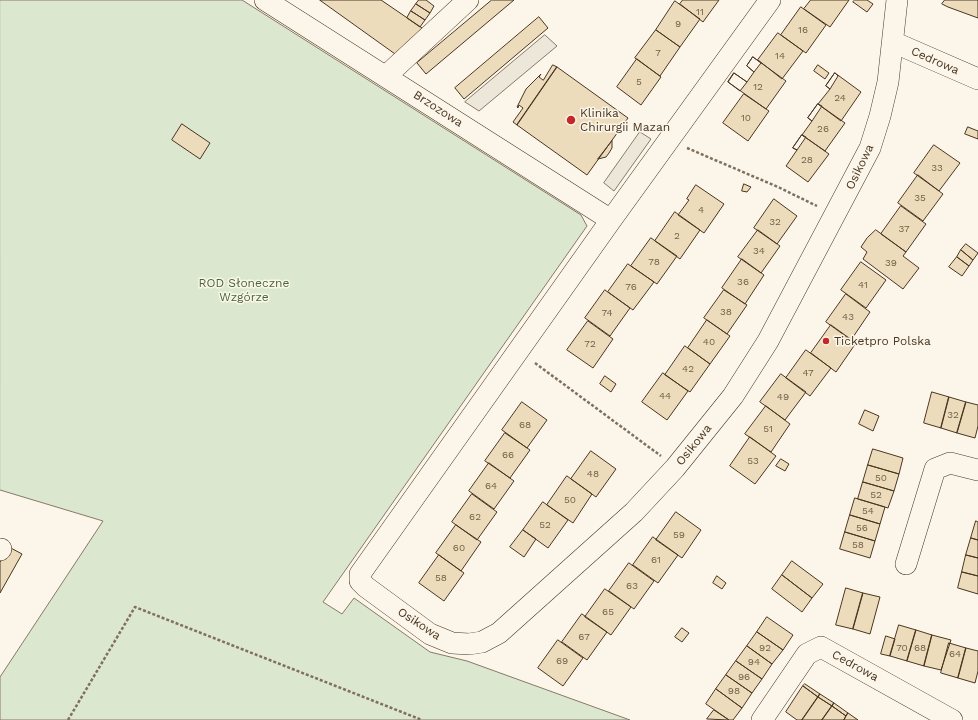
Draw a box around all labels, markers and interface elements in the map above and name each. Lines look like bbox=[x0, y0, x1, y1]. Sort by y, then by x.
house number: 11 bbox=[696, 6, 704, 18]
house number: 9 bbox=[675, 18, 681, 30]
house number: 16 bbox=[798, 24, 808, 36]
street label: Cedrowa bbox=[909, 44, 961, 78]
house number: 7 bbox=[655, 47, 661, 59]
house number: 14 bbox=[775, 50, 785, 62]
house number: 5 bbox=[636, 76, 642, 88]
house number: 12 bbox=[753, 81, 763, 93]
street label: Brzozowa bbox=[411, 88, 465, 130]
house number: 24 bbox=[834, 92, 846, 104]
place label: Klinika Chirurgii Mazan bbox=[580, 106, 670, 134]
house number: 10 bbox=[741, 112, 751, 124]
marker: Klinika Chirurgii Mazan bbox=[565, 114, 577, 126]
house number: 26 bbox=[817, 123, 829, 135]
street label: Osikowa bbox=[843, 142, 877, 192]
house number: 28 bbox=[801, 154, 813, 166]
house number: 33 bbox=[931, 162, 943, 174]
house number: 35 bbox=[914, 192, 926, 204]
house number: 4 bbox=[698, 204, 704, 216]
house number: 32 bbox=[769, 216, 781, 228]
house number: 37 bbox=[898, 223, 910, 235]
house number: 2 bbox=[674, 230, 680, 242]
house number: 34 bbox=[753, 245, 765, 257]
house number: 78 bbox=[648, 256, 660, 268]
house number: 39 bbox=[885, 257, 897, 269]
park label: ROD Słoneczne Wzgórze bbox=[199, 276, 289, 304]
house number: 36 bbox=[737, 276, 749, 288]
house number: 41 bbox=[858, 279, 868, 291]
house number: 76 bbox=[625, 281, 637, 293]
house number: 38 bbox=[720, 306, 732, 318]
house number: 74 bbox=[601, 307, 613, 319]
house number: 43 bbox=[842, 311, 854, 323]
place label: Ticketpro Polska bbox=[834, 334, 931, 348]
house number: 40 bbox=[703, 336, 715, 348]
marker: Ticketpro Polska bbox=[821, 336, 831, 346]
house number: 72 bbox=[584, 338, 596, 350]
house number: 42 bbox=[682, 363, 694, 375]
house number: 47 bbox=[802, 367, 814, 379]
house number: 44 bbox=[659, 390, 671, 402]
house number: 49 bbox=[777, 391, 789, 403]
house number: 32 bbox=[947, 409, 959, 421]
house number: 68 bbox=[519, 419, 531, 431]
street label: Osikowa bbox=[673, 422, 715, 468]
house number: 51 bbox=[763, 423, 773, 435]
house number: 66 bbox=[502, 449, 514, 461]
house number: 53 bbox=[747, 455, 759, 467]
house number: 48 bbox=[587, 468, 599, 480]
house number: 50 bbox=[875, 472, 887, 484]
house number: 64 bbox=[485, 480, 497, 492]
house number: 52 bbox=[870, 489, 882, 501]
house number: 50 bbox=[564, 494, 576, 506]
house number: 54 bbox=[862, 505, 874, 517]
house number: 62 bbox=[469, 511, 481, 523]
house number: 52 bbox=[539, 519, 551, 531]
house number: 56 bbox=[856, 522, 868, 534]
house number: 59 bbox=[673, 529, 685, 541]
house number: 58 bbox=[852, 539, 864, 551]
house number: 60 bbox=[453, 542, 465, 554]
house number: 61 bbox=[651, 554, 661, 566]
house number: 58 bbox=[435, 572, 447, 584]
house number: 63 bbox=[626, 580, 638, 592]
street label: Osikowa bbox=[395, 605, 443, 643]
house number: 65 bbox=[602, 606, 614, 618]
house number: 67 bbox=[578, 631, 590, 643]
house number: 92 bbox=[759, 642, 771, 654]
house number: 70 bbox=[896, 642, 908, 654]
house number: 68 bbox=[914, 642, 926, 654]
street label: Cedrowa bbox=[829, 647, 881, 685]
house number: 64 bbox=[949, 648, 961, 660]
house number: 69 bbox=[556, 655, 568, 667]
house number: 94 bbox=[748, 656, 760, 668]
house number: 96 bbox=[738, 671, 750, 683]
house number: 98 bbox=[728, 685, 740, 697]

